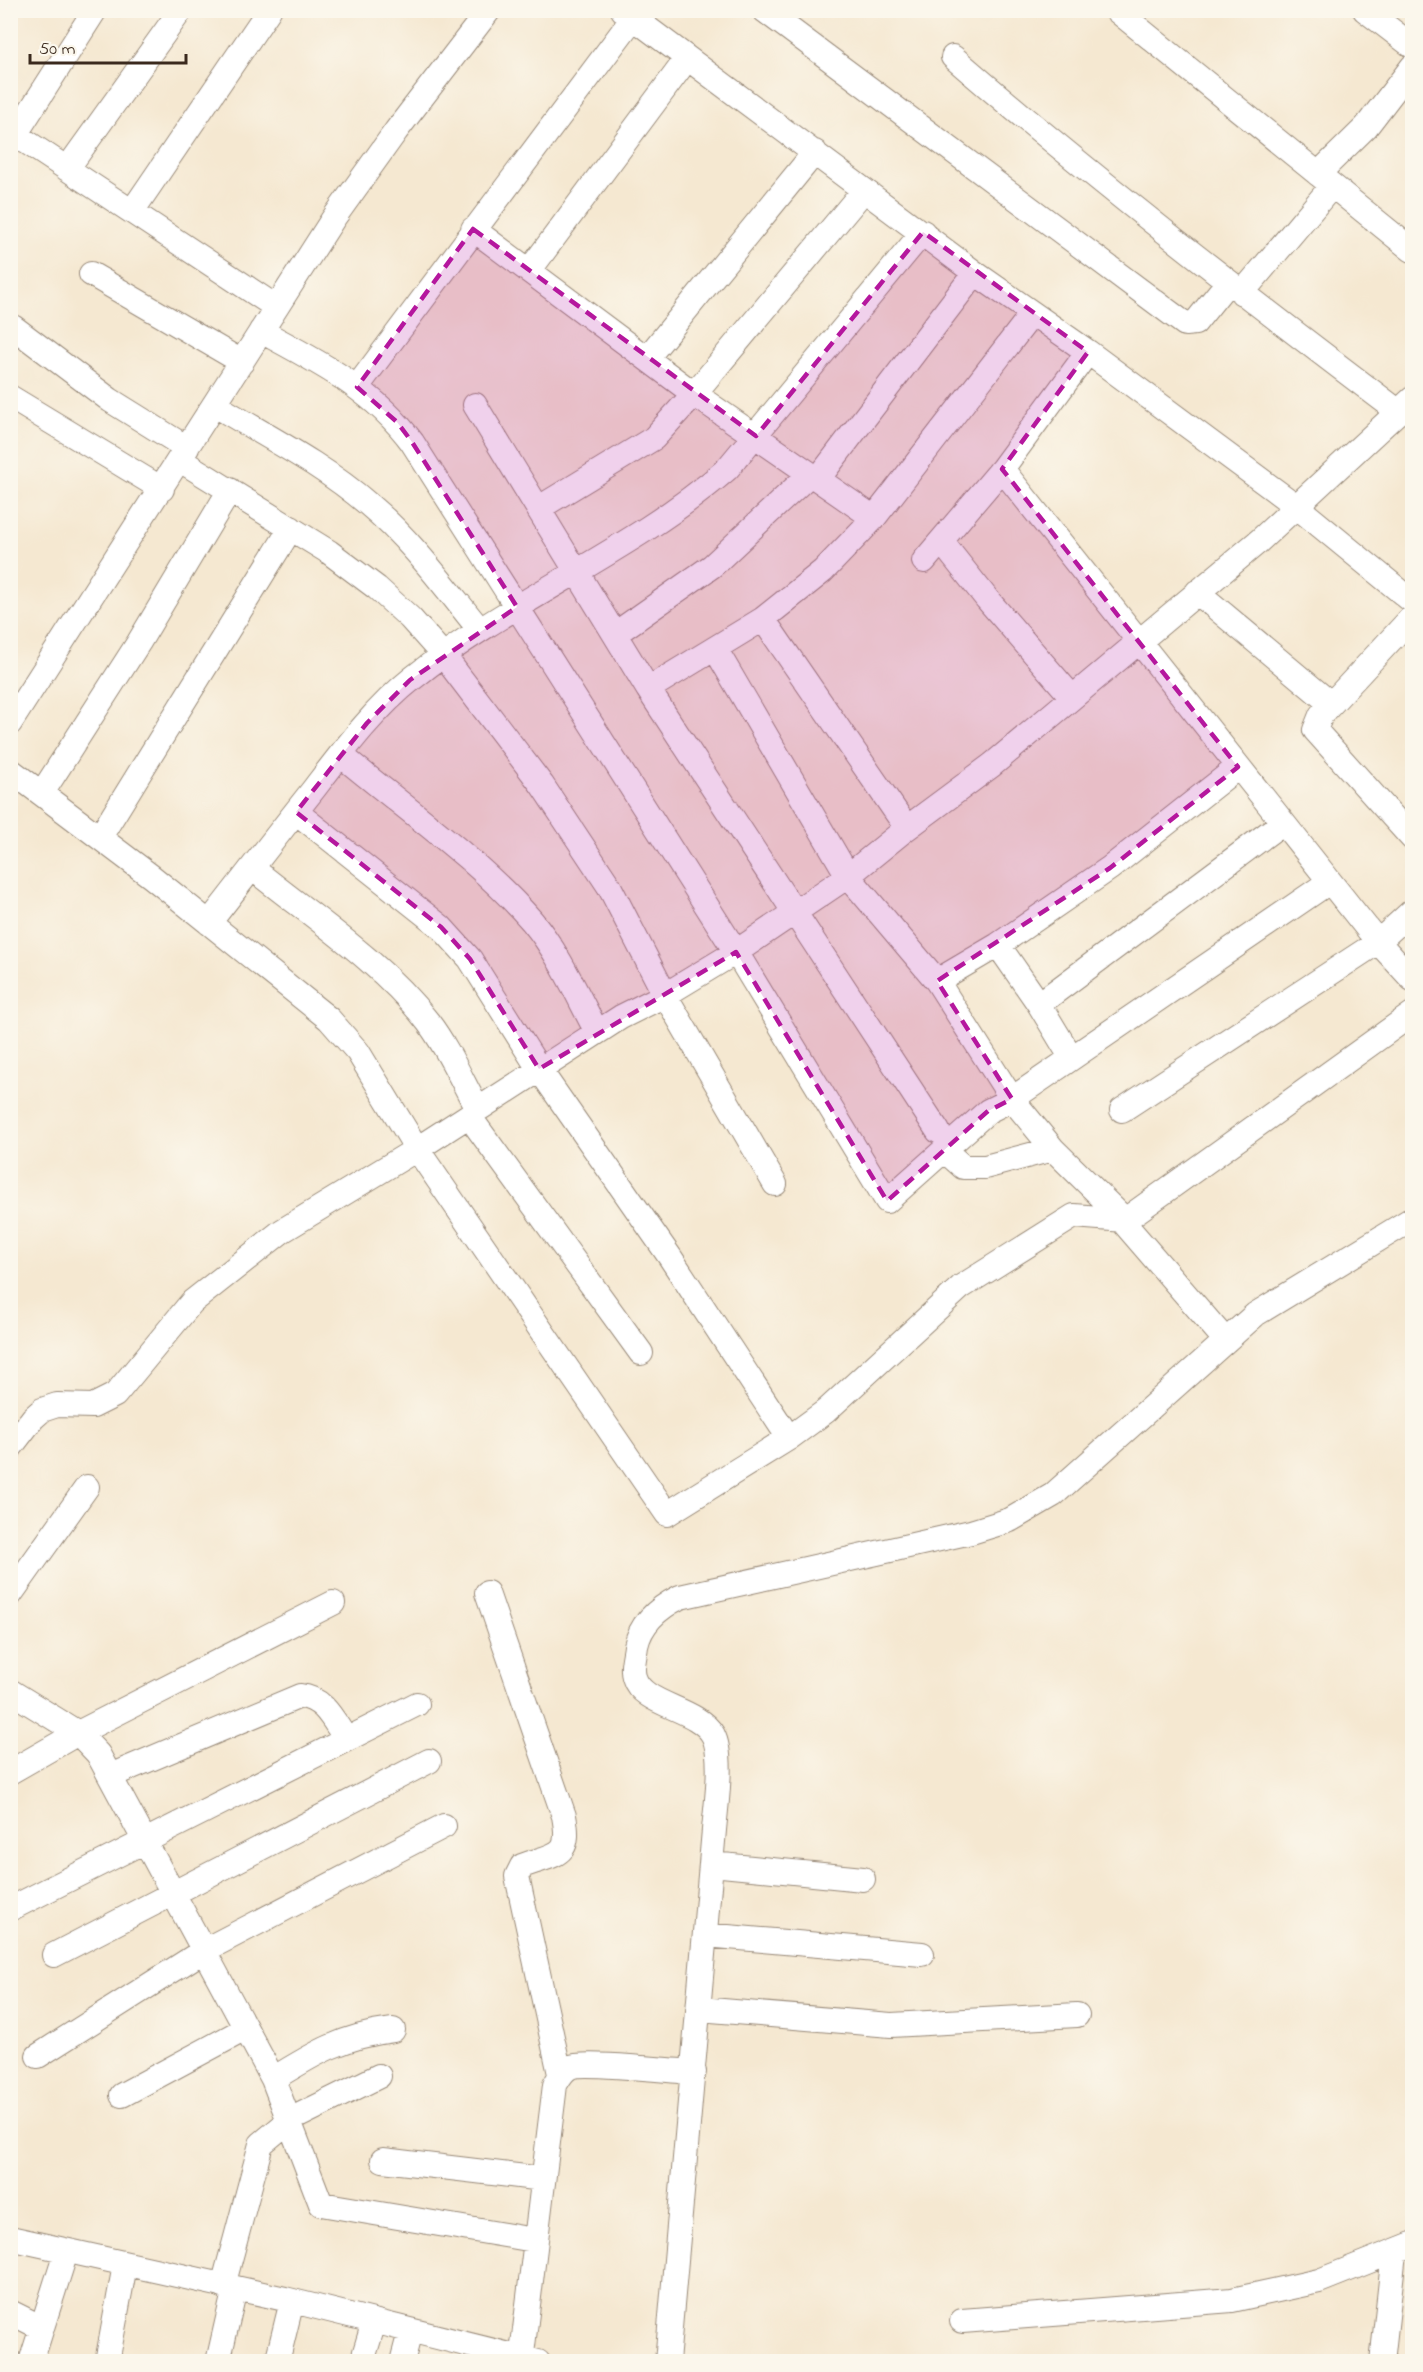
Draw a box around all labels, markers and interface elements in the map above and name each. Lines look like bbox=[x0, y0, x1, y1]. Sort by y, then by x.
scale bar bbox=[30, 27, 186, 65]
text: 50 m bbox=[39, 37, 76, 63]

